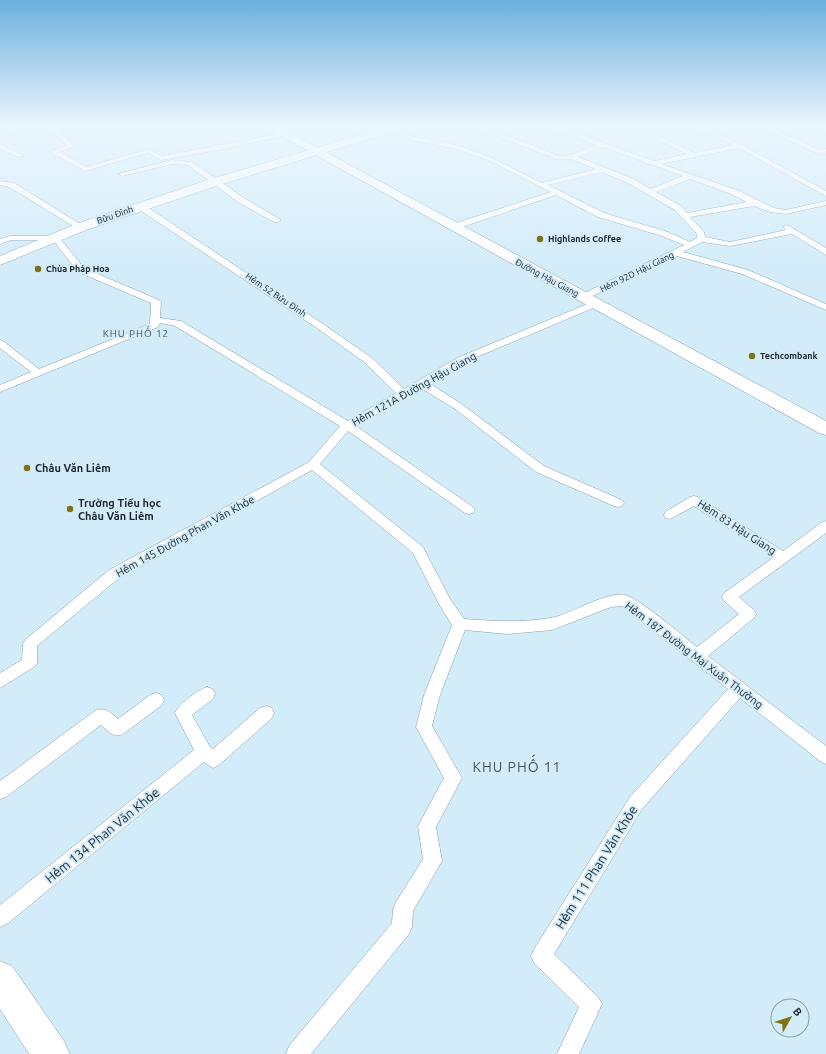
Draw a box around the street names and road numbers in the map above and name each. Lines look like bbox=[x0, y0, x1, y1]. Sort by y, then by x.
street label: Bửu Đình bbox=[95, 204, 135, 226]
street label: Hẻm 92D Hậu Giang bbox=[598, 250, 676, 295]
street label: Đường Hậu Giang bbox=[513, 257, 581, 300]
street label: Hẻm 52 Bửu Đình bbox=[244, 271, 308, 319]
street label: Hẻm 121A Đường Hậu Giang bbox=[350, 350, 479, 429]
street label: Hẻm 145 Đường Phan Văn Khỏe bbox=[114, 493, 256, 579]
street label: Hẻm 83 Hậu Giang bbox=[695, 497, 778, 558]
street label: Hẻm 187 Đường Mai Xuân Thưởng bbox=[623, 599, 765, 711]
street label: Hẻm 134 Phan Văn Khỏe bbox=[42, 785, 162, 885]
street label: Hẻm 111 Phan Văn Khỏe bbox=[552, 803, 640, 931]

